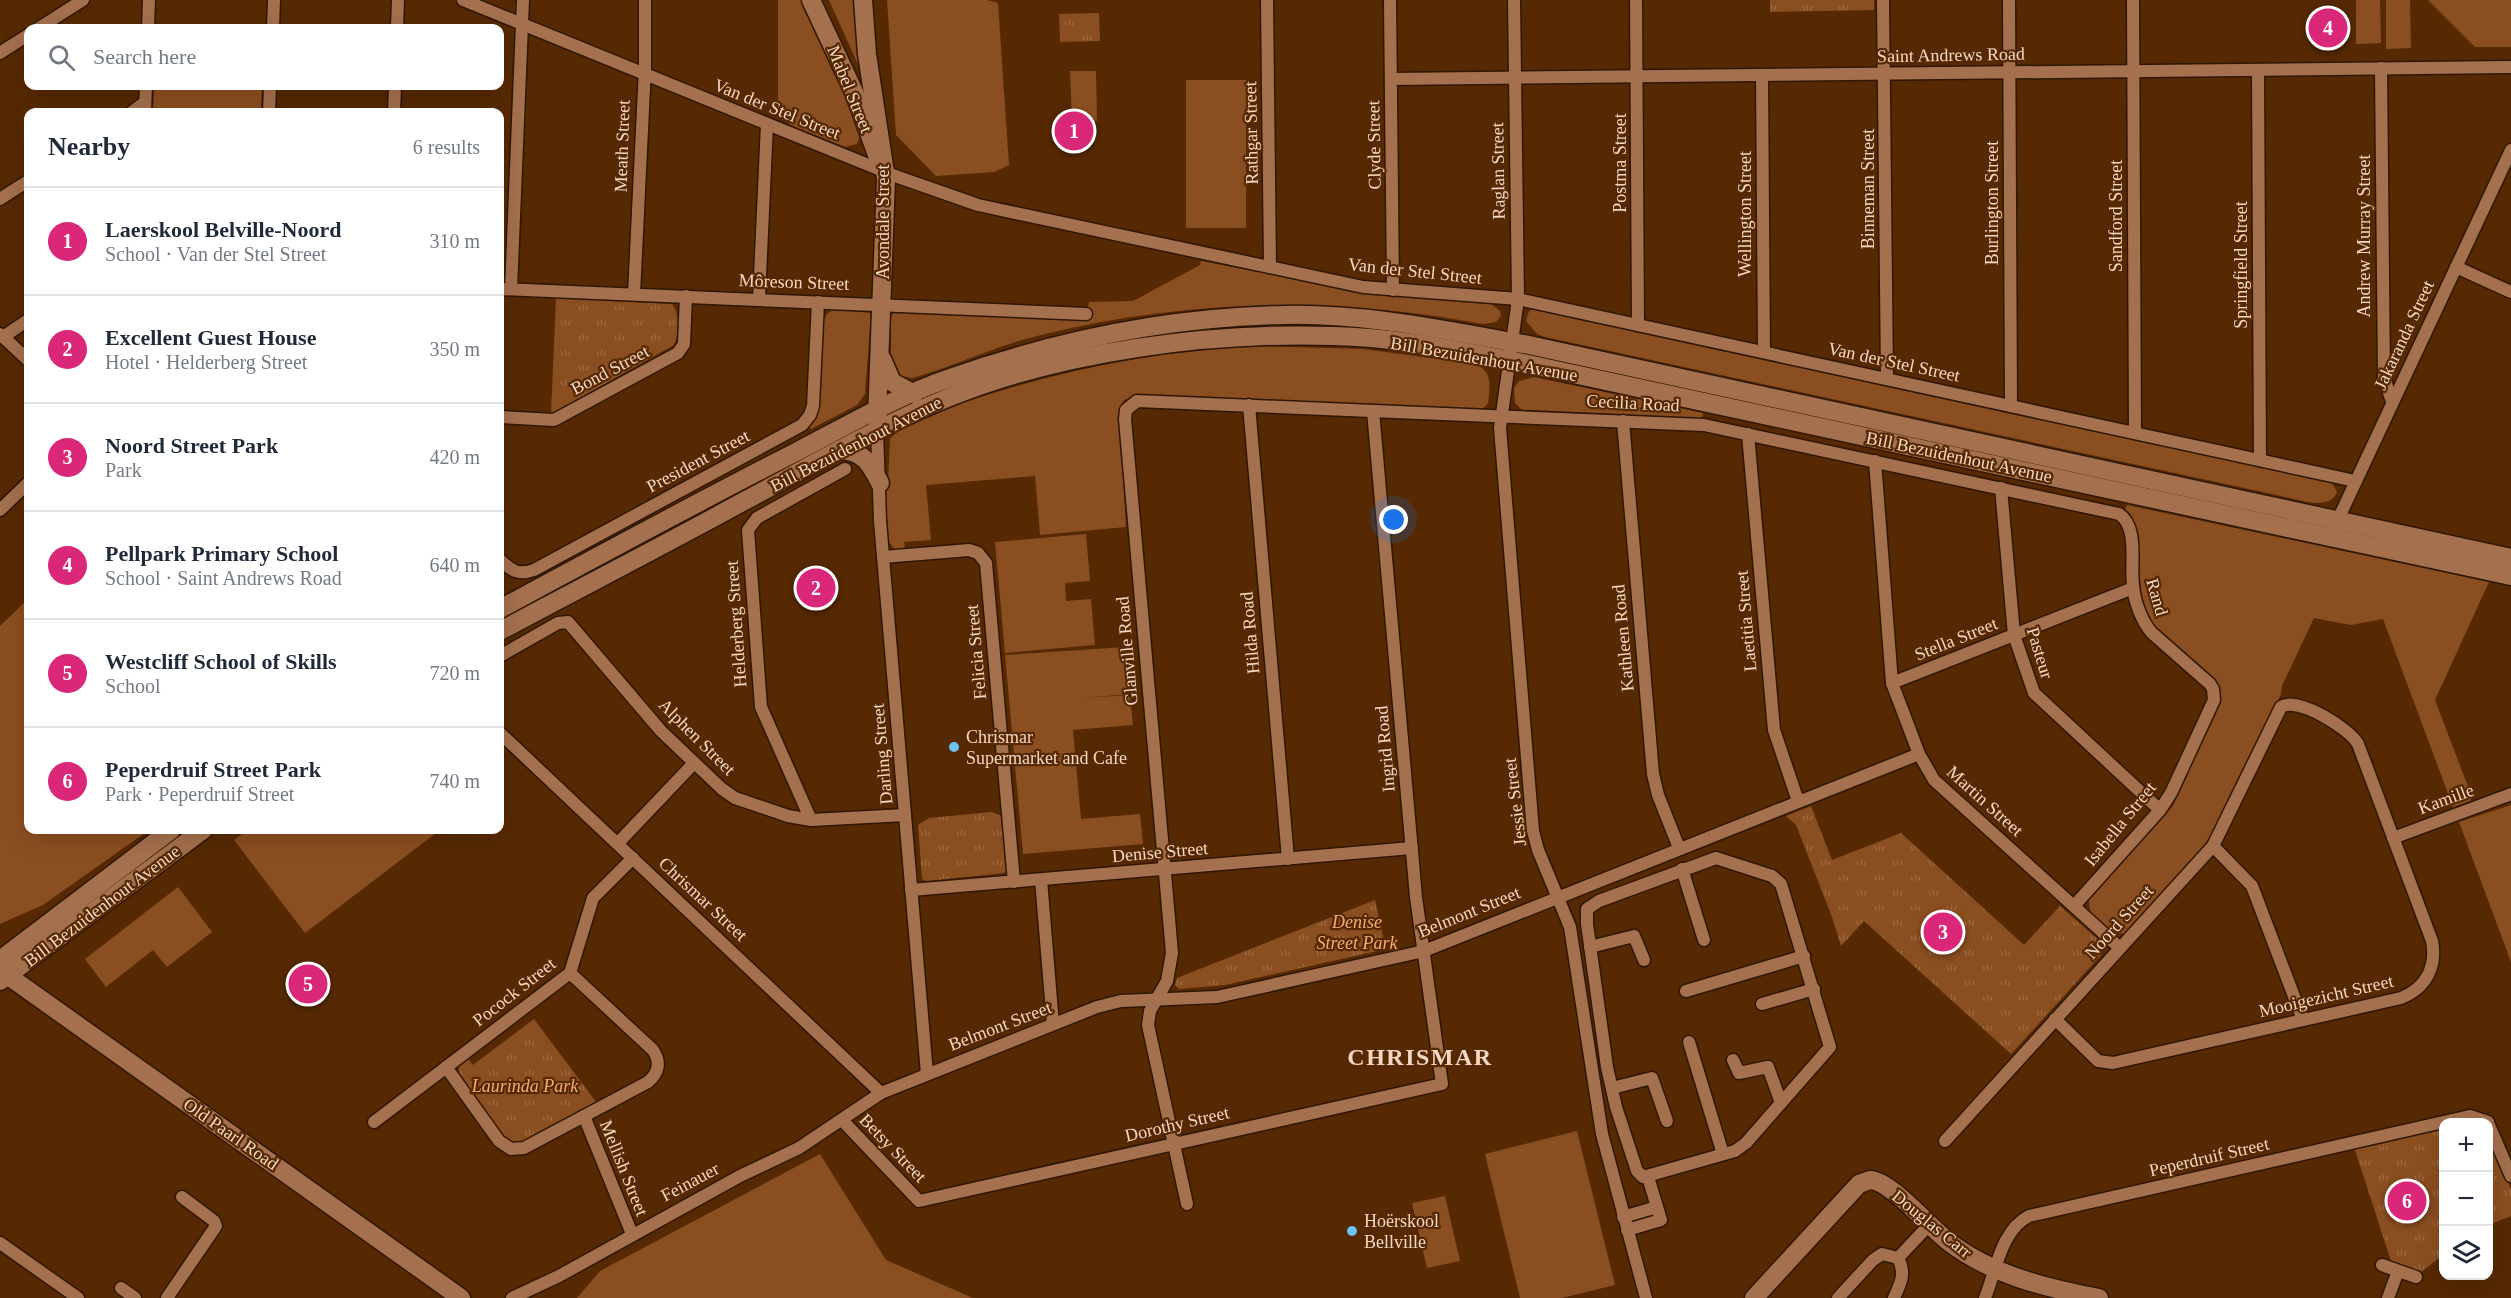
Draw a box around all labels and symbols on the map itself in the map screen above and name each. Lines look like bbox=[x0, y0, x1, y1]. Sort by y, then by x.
pin: 4 bbox=[2308, 6, 2348, 51]
street label: Mabel Street bbox=[823, 42, 877, 136]
street label: Saint Andrews Road bbox=[1877, 44, 2025, 66]
street label: Van der Stel Street bbox=[711, 75, 843, 143]
street label: Rathgar Street bbox=[1240, 81, 1262, 185]
street label: Meath Street bbox=[610, 99, 634, 193]
street label: Clyde Street bbox=[1363, 100, 1385, 190]
pin: 1 bbox=[1054, 108, 1094, 154]
street label: Postma Street bbox=[1610, 113, 1630, 213]
street label: Raglan Street bbox=[1487, 122, 1509, 220]
street label: Binneman Street bbox=[1858, 129, 1878, 249]
street label: Burlington Street bbox=[1982, 141, 2002, 265]
street label: Wellington Street bbox=[1735, 151, 1755, 277]
street label: Andrew Murray Street bbox=[2354, 155, 2374, 317]
street label: Sandford Street bbox=[2106, 160, 2126, 272]
street label: Avondale Street bbox=[873, 164, 893, 280]
street label: Springfield Street bbox=[2231, 201, 2251, 329]
street label: Van der Stel Street bbox=[1347, 254, 1483, 288]
street label: Môreson Street bbox=[738, 270, 850, 294]
street label: Jakaranda Street bbox=[2370, 277, 2438, 393]
street label: Bill Bezuidenhout Avenue bbox=[1389, 333, 1579, 385]
street label: Van der Stel Street bbox=[1826, 338, 1962, 386]
street label: Bond Street bbox=[568, 341, 652, 399]
street label: Cecilia Road bbox=[1586, 391, 1680, 415]
street label: Bill Bezuidenhout Avenue bbox=[767, 392, 945, 496]
street label: President Street bbox=[643, 426, 753, 496]
street label: Bill Bezuidenhout Avenue bbox=[1864, 428, 2054, 486]
your location bbox=[1379, 505, 1408, 534]
street label: Helderberg Street bbox=[722, 560, 750, 688]
pin: 2 bbox=[796, 566, 836, 610]
street label: Laetitia Street bbox=[1732, 570, 1760, 672]
street label: Rand bbox=[2142, 576, 2172, 618]
street label: Kathleen Road bbox=[1608, 584, 1638, 692]
street label: Hilda Road bbox=[1236, 591, 1264, 675]
street label: Glanville Road bbox=[1112, 596, 1142, 706]
street label: Felicia Street bbox=[962, 604, 990, 700]
street label: Stella Street bbox=[1912, 613, 2000, 665]
street label: Pasteur bbox=[2023, 625, 2057, 681]
street label: Alphen Street bbox=[655, 695, 739, 779]
street label: Darling Street bbox=[868, 703, 896, 805]
street label: Ingrid Road bbox=[1371, 705, 1399, 793]
place label: Chrismar Supermarket and Cafe bbox=[966, 727, 1127, 768]
marker: Chrismar Supermarket and Cafe bbox=[947, 740, 961, 754]
street label: Jessie Street bbox=[1500, 757, 1530, 847]
street label: Martin Street bbox=[1943, 762, 2027, 840]
street label: Isabella Street bbox=[2080, 778, 2160, 870]
street label: Kamille bbox=[2415, 780, 2477, 818]
street label: Denise Street bbox=[1111, 838, 1209, 866]
street label: Bill Bezuidenhout Avenue bbox=[20, 841, 184, 971]
street label: Chrismar Street bbox=[655, 853, 751, 945]
street label: Noord Street bbox=[2081, 881, 2157, 963]
street label: Belmont Street bbox=[1415, 882, 1523, 942]
pin: 3 bbox=[1924, 910, 1962, 954]
park label: Denise Street Park bbox=[1317, 912, 1398, 953]
street label: Pocock Street bbox=[469, 953, 559, 1031]
pin: 5 bbox=[288, 962, 328, 1006]
street label: Mooigezicht Street bbox=[2257, 971, 2395, 1021]
street label: Belmont Street bbox=[946, 997, 1054, 1055]
district label: CHRISMAR bbox=[1347, 1044, 1493, 1070]
park label: Laurinda Park bbox=[471, 1076, 579, 1096]
street label: Old Paarl Road bbox=[180, 1094, 282, 1174]
street label: Dorothy Street bbox=[1123, 1102, 1231, 1146]
street label: Betsy Street bbox=[855, 1110, 931, 1186]
street label: Mellish Street bbox=[596, 1117, 652, 1219]
street label: Peperdruif Street bbox=[2147, 1133, 2271, 1181]
street label: Feinauer bbox=[657, 1158, 723, 1206]
pin: 6 bbox=[2388, 1178, 2426, 1224]
street label: Douglas Carr bbox=[1888, 1186, 1976, 1262]
place label: Hoërskool Bellville bbox=[1364, 1211, 1439, 1252]
marker: Hoërskool Bellville bbox=[1345, 1224, 1359, 1238]

